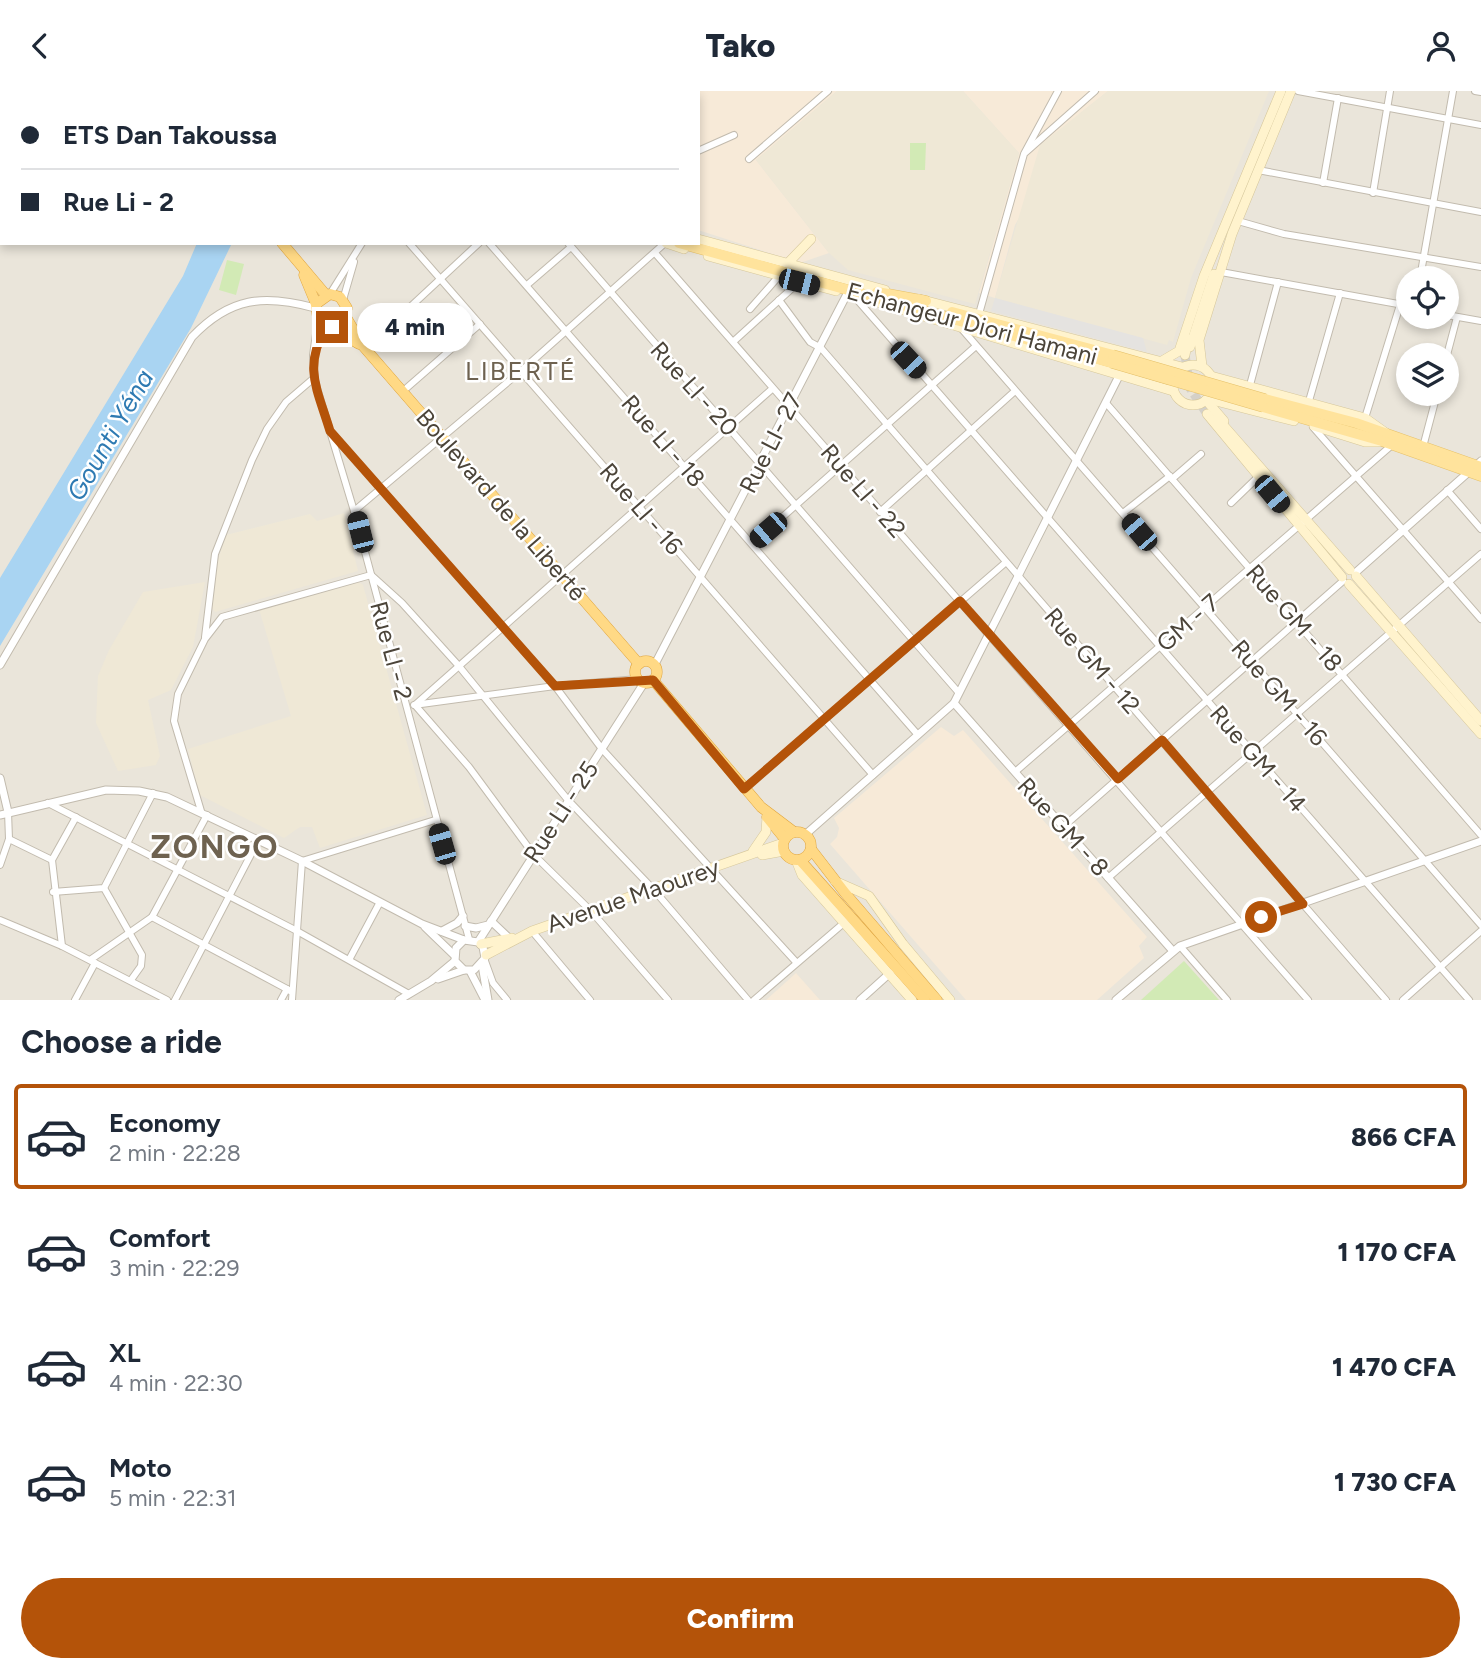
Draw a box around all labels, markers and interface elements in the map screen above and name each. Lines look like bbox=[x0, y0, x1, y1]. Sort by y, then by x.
icon: back bbox=[21, 27, 59, 65]
text: Tako bbox=[706, 27, 775, 65]
icon: person bbox=[1422, 27, 1460, 65]
text: ETS Dan Takoussa bbox=[63, 119, 277, 151]
text: Rue Li - 2 bbox=[63, 186, 174, 218]
map controls bbox=[1396, 266, 1459, 406]
button: locate bbox=[1396, 266, 1459, 329]
car bbox=[777, 267, 822, 297]
street label: Echangeur Diori Hamani bbox=[844, 276, 1101, 371]
callout: 4 min bbox=[356, 303, 472, 351]
route end bbox=[316, 311, 348, 343]
text: 4 min bbox=[385, 313, 445, 341]
street label: Rue LI - 20 bbox=[644, 335, 744, 442]
car bbox=[886, 337, 931, 383]
button: layers bbox=[1396, 343, 1459, 406]
district label: LIBERTÉ bbox=[465, 355, 577, 387]
water label: Gounti Yéna bbox=[60, 364, 160, 506]
street label: Rue LI- 27 bbox=[733, 388, 808, 498]
street label: Rue LI - 18 bbox=[615, 389, 711, 493]
street label: Boulevard de la Liberté bbox=[410, 403, 593, 606]
street label: Rue LI - 22 bbox=[815, 438, 912, 544]
street label: Rue LI - 16 bbox=[594, 457, 689, 560]
car bbox=[1251, 471, 1294, 517]
car bbox=[746, 508, 791, 552]
car bbox=[345, 509, 376, 555]
car bbox=[1118, 509, 1161, 555]
street label: Rue GM - 18 bbox=[1240, 558, 1349, 677]
street label: GM - 7 bbox=[1151, 588, 1225, 658]
street label: Rue LI - 2 bbox=[364, 598, 419, 704]
street label: Rue GM - 12 bbox=[1038, 602, 1146, 720]
street label: Rue GM - 16 bbox=[1225, 634, 1333, 752]
street label: Rue GM - 14 bbox=[1204, 699, 1313, 818]
street label: Rue LI - 25 bbox=[517, 755, 604, 868]
street label: Rue GM - 8 bbox=[1012, 771, 1115, 882]
car bbox=[427, 821, 458, 867]
district label: ZONGO bbox=[150, 828, 280, 866]
street label: Avenue Maourey bbox=[543, 852, 723, 939]
route start bbox=[1245, 901, 1277, 933]
text: Choose a ride bbox=[21, 1023, 222, 1061]
icon: car bbox=[25, 1105, 88, 1168]
text: Economy bbox=[109, 1107, 221, 1139]
text: 866 CFA bbox=[1351, 1121, 1456, 1153]
text: 2 min · 22:28 bbox=[109, 1139, 241, 1167]
icon: car bbox=[25, 1220, 88, 1283]
text: Comfort bbox=[109, 1222, 211, 1254]
text: 1 170 CFA bbox=[1338, 1236, 1456, 1268]
text: 3 min · 22:29 bbox=[109, 1254, 240, 1282]
icon: car bbox=[25, 1335, 88, 1398]
text: XL bbox=[109, 1337, 141, 1369]
text: 1 470 CFA bbox=[1332, 1351, 1456, 1383]
text: 4 min · 22:30 bbox=[109, 1369, 243, 1397]
icon: car bbox=[25, 1450, 88, 1513]
text: Moto bbox=[109, 1452, 172, 1484]
text: 1 730 CFA bbox=[1334, 1466, 1456, 1498]
text: 5 min · 22:31 bbox=[109, 1484, 236, 1512]
button: Confirm bbox=[21, 1578, 1460, 1658]

